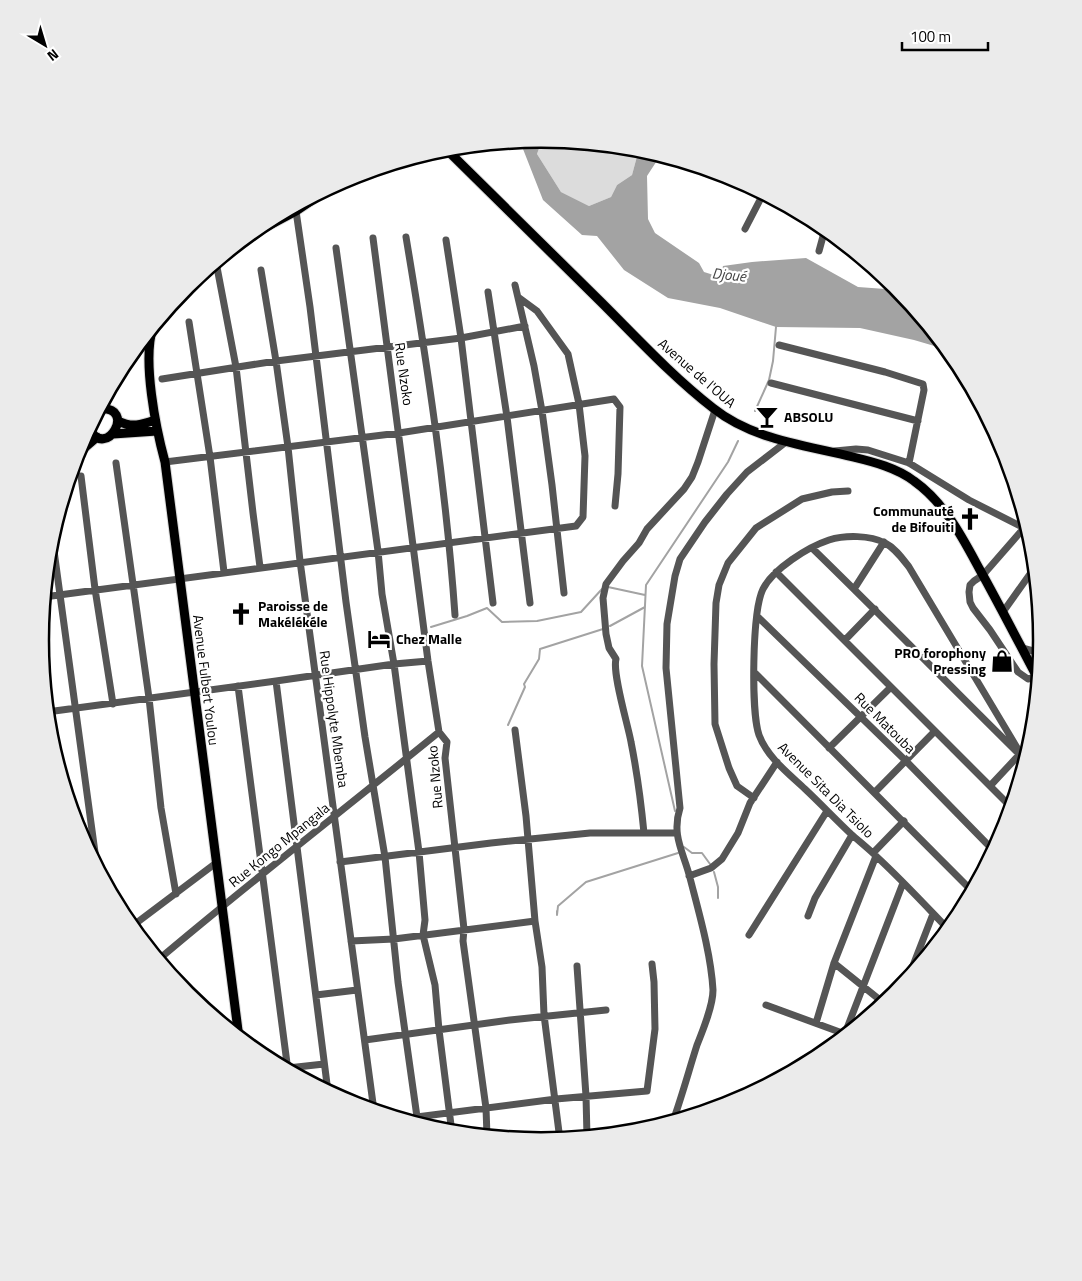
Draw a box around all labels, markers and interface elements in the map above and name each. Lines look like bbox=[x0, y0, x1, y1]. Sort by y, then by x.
north arrow bbox=[20, 20, 70, 70]
scale bar bbox=[902, 20, 988, 52]
text: 100 m bbox=[910, 25, 951, 48]
text: N bbox=[43, 44, 64, 67]
water label: Djoué bbox=[711, 261, 748, 288]
street label: Avenue de l'OUA bbox=[654, 333, 741, 413]
street label: Rue Nzoko bbox=[390, 341, 419, 407]
bar icon: ABSOLU bbox=[754, 404, 780, 430]
place label: ABSOLU bbox=[784, 406, 833, 427]
place label: Communauté de Bifouiti bbox=[873, 500, 954, 537]
church icon: Communauté de Bifouiti bbox=[957, 506, 983, 532]
place label: Paroisse de Makélékéle bbox=[258, 595, 328, 632]
church icon: Paroisse de Makélékéle bbox=[228, 601, 254, 627]
street label: Avenue Fulbert Youlou bbox=[188, 613, 225, 746]
hotel icon: Chez Malle bbox=[366, 626, 392, 652]
place label: Chez Malle bbox=[396, 628, 462, 649]
place label: PRO forophony Pressing bbox=[894, 642, 987, 679]
shop icon: PRO forophony Pressing bbox=[989, 648, 1015, 674]
street label: Rue Hippolyte Mbemba bbox=[314, 649, 355, 789]
street label: Rue Matouba bbox=[850, 687, 921, 758]
street label: Avenue Sita Dia Tsiolo bbox=[774, 737, 879, 842]
street label: Rue Nzoko bbox=[421, 745, 448, 809]
street label: Rue Kongo Mpangala bbox=[224, 797, 334, 892]

